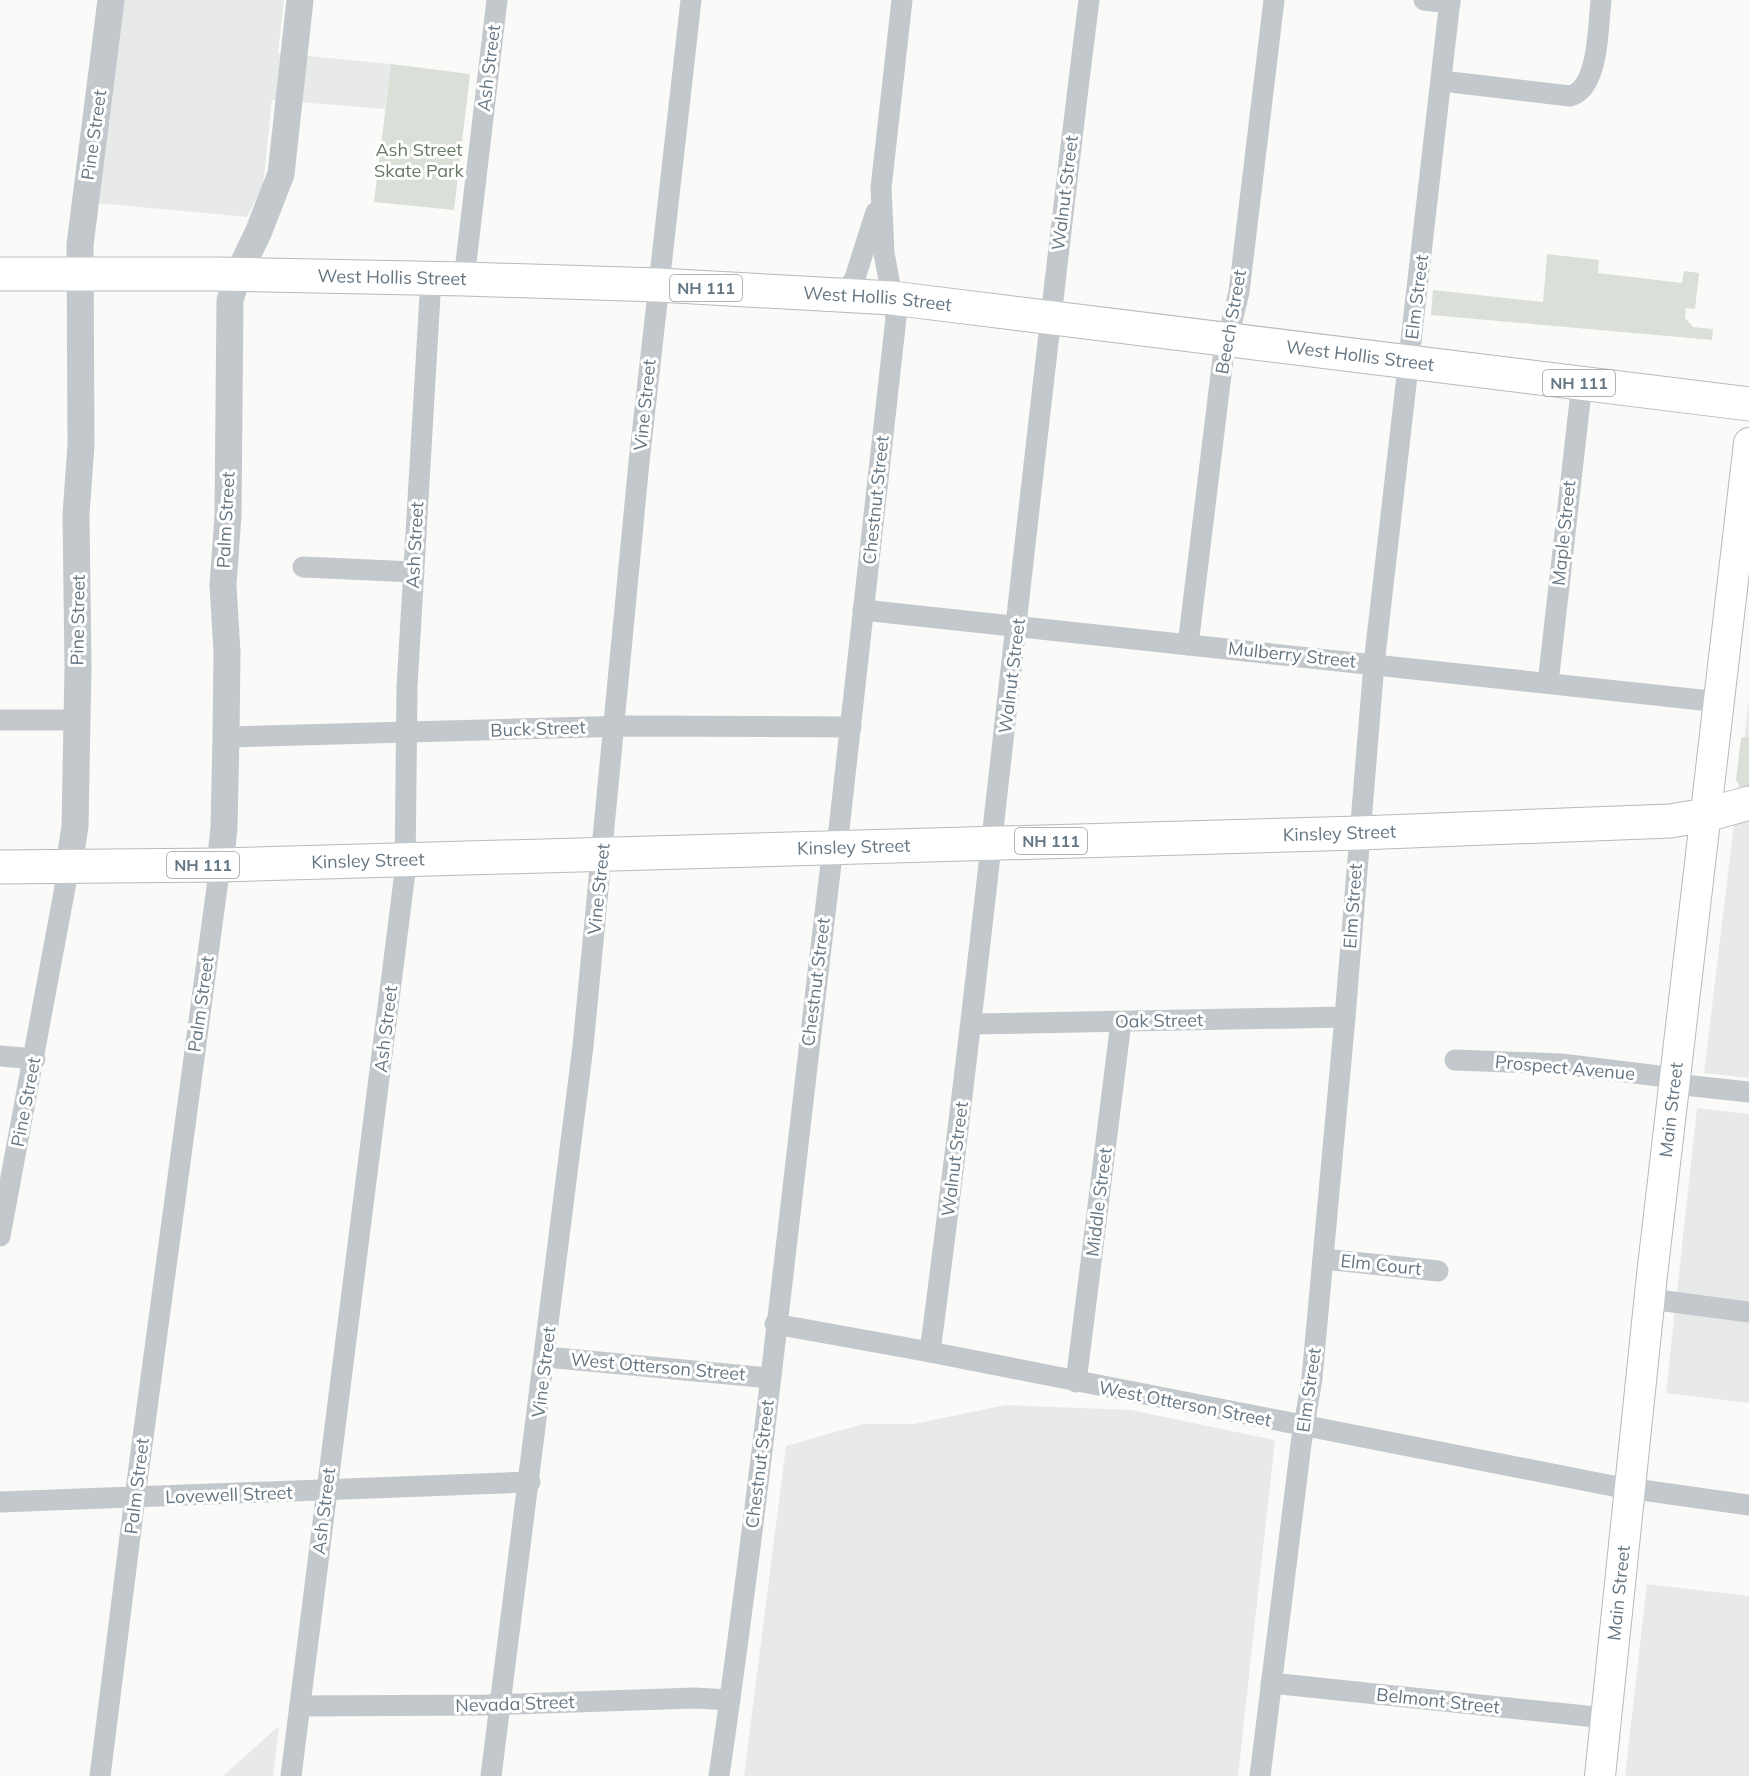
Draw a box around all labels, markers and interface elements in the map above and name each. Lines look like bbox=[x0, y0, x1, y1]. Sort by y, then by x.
street label: Ash Street bbox=[472, 23, 505, 113]
street label: Pine Street bbox=[76, 88, 111, 182]
street label: Walnut Street bbox=[1046, 134, 1083, 252]
park label: Ash Street Skate Park bbox=[374, 138, 465, 182]
street label: Elm Street bbox=[1400, 253, 1433, 341]
street label: West Hollis Street bbox=[317, 264, 467, 290]
street label: Beech Street bbox=[1210, 268, 1251, 376]
road number: NH 111 bbox=[670, 275, 742, 301]
street label: West Hollis Street bbox=[802, 281, 953, 316]
street label: West Hollis Street bbox=[1285, 335, 1435, 376]
street label: Vine Street bbox=[628, 358, 661, 452]
road number: NH 111 bbox=[1543, 370, 1615, 396]
street label: Chestnut Street bbox=[857, 434, 894, 566]
street label: Palm Street bbox=[211, 471, 240, 569]
street label: Maple Street bbox=[1547, 479, 1580, 587]
street label: Ash Street bbox=[401, 501, 428, 589]
street label: Pine Street bbox=[65, 574, 90, 666]
street label: Walnut Street bbox=[993, 617, 1030, 735]
street label: Mulberry Street bbox=[1227, 636, 1357, 673]
street label: Buck Street bbox=[490, 715, 586, 742]
street label: Kinsley Street bbox=[1283, 820, 1397, 846]
road number: NH 111 bbox=[1015, 828, 1087, 854]
street label: Kinsley Street bbox=[797, 834, 911, 860]
street label: Vine Street bbox=[582, 842, 615, 936]
street label: Kinsley Street bbox=[311, 847, 425, 873]
road number: NH 111 bbox=[167, 852, 239, 878]
street label: Elm Street bbox=[1338, 863, 1367, 949]
street label: Chestnut Street bbox=[796, 916, 835, 1048]
street label: Palm Street bbox=[182, 954, 219, 1053]
street label: Ash Street bbox=[369, 984, 402, 1074]
street label: Oak Street bbox=[1115, 1008, 1203, 1033]
street label: Prospect Avenue bbox=[1494, 1050, 1636, 1085]
street label: Pine Street bbox=[6, 1055, 45, 1149]
street label: Main Street bbox=[1654, 1061, 1688, 1159]
street label: Walnut Street bbox=[936, 1100, 973, 1218]
street label: Middle Street bbox=[1080, 1146, 1117, 1258]
street label: Elm Court bbox=[1340, 1249, 1423, 1280]
street label: Vine Street bbox=[527, 1325, 561, 1419]
street label: Elm Street bbox=[1291, 1346, 1326, 1434]
street label: West Otterson Street bbox=[570, 1347, 746, 1386]
street label: West Otterson Street bbox=[1097, 1376, 1273, 1432]
street label: Chestnut Street bbox=[740, 1398, 779, 1530]
street label: Palm Street bbox=[119, 1437, 154, 1535]
street label: Ash Street bbox=[307, 1466, 340, 1556]
street label: Lovewell Street bbox=[165, 1481, 293, 1508]
street label: Main Street bbox=[1602, 1544, 1635, 1642]
street label: Belmont Street bbox=[1375, 1683, 1501, 1718]
street label: Nevada Street bbox=[455, 1690, 575, 1717]

